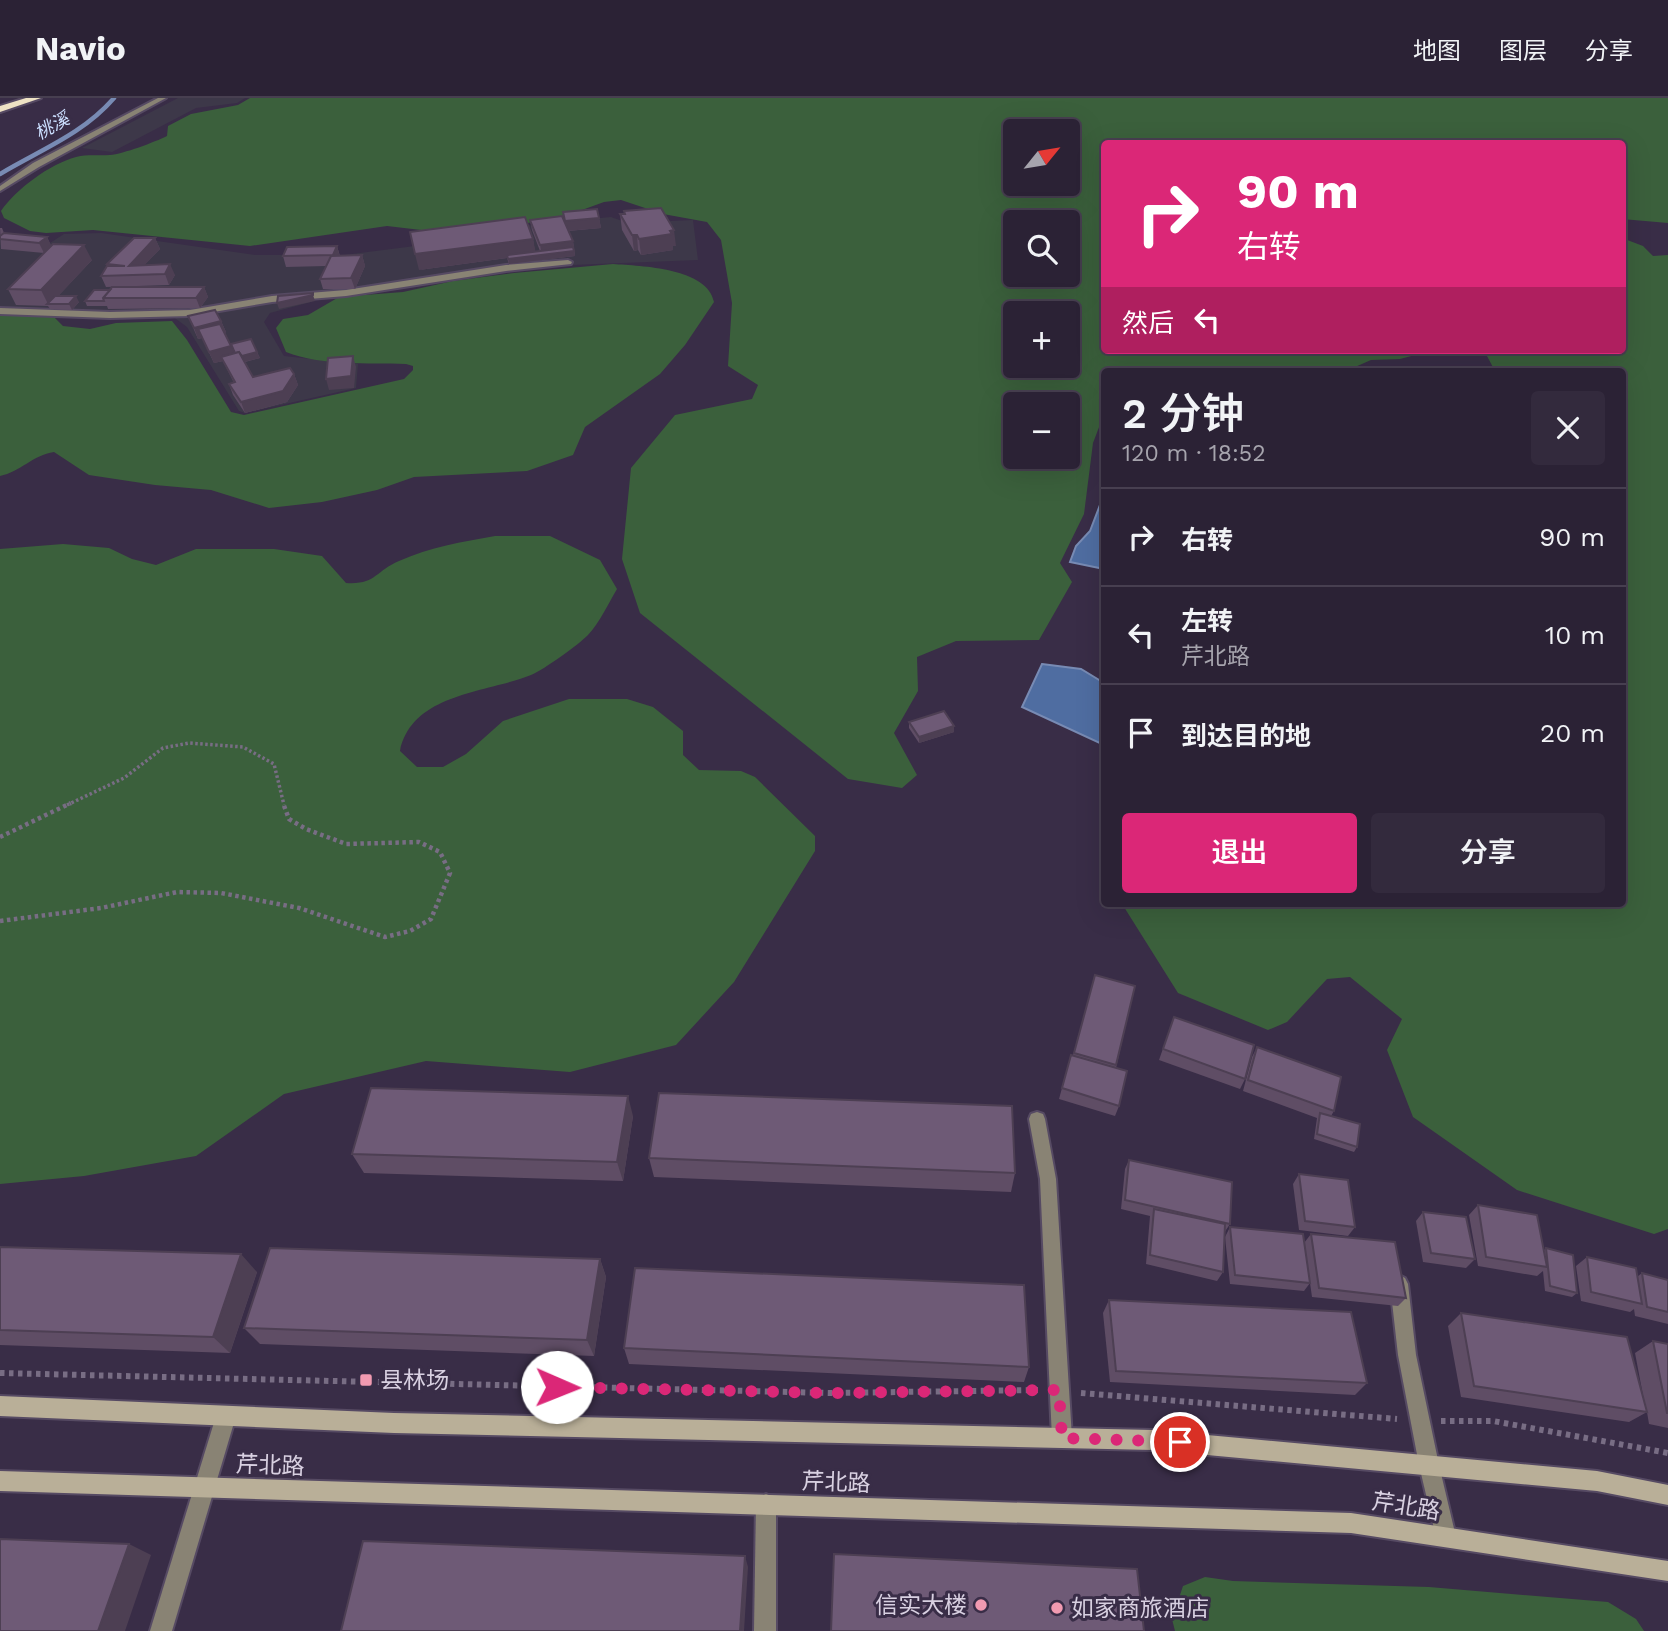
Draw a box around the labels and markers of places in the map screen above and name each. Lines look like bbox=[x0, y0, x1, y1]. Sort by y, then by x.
place label: 县林场 bbox=[380, 1367, 449, 1394]
marker: 县林场 bbox=[358, 1372, 374, 1388]
pin bbox=[1150, 1412, 1210, 1472]
place label: 信实大楼 bbox=[875, 1592, 967, 1619]
place label: 如家商旅酒店 bbox=[1071, 1595, 1209, 1622]
marker: 信实大楼 bbox=[973, 1597, 989, 1613]
marker: 如家商旅酒店 bbox=[1049, 1600, 1065, 1616]

